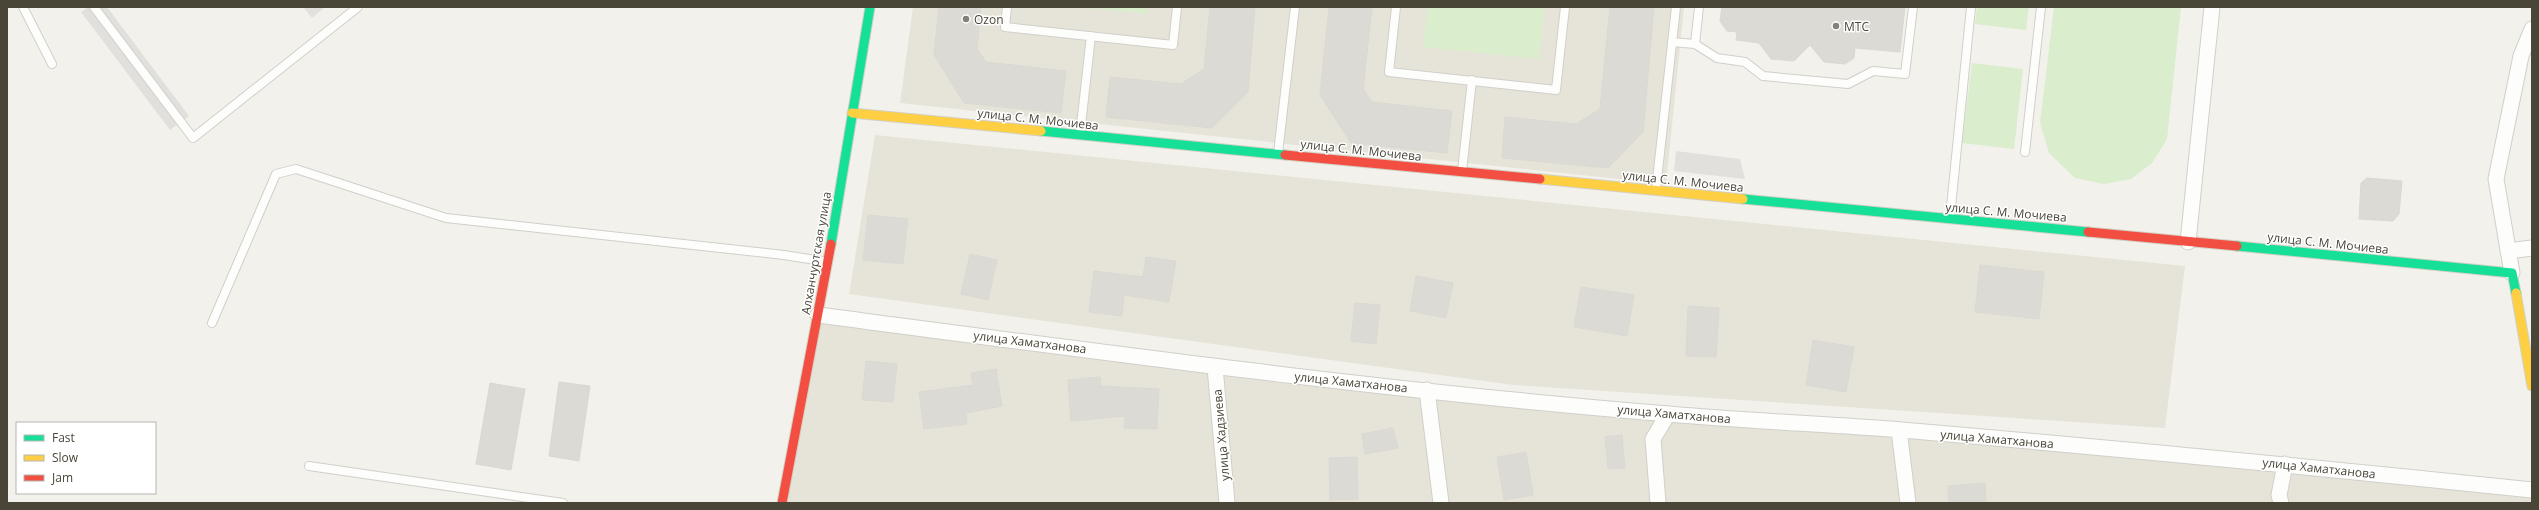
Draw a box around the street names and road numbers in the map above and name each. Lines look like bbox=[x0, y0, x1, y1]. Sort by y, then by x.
street label: улица С. М. Мочиева bbox=[976, 104, 1100, 134]
street label: улица С. М. Мочиева bbox=[1299, 135, 1423, 165]
street label: улица С. М. Мочиева bbox=[1621, 166, 1745, 196]
street label: Алханчуртская улица bbox=[797, 190, 835, 316]
street label: улица С. М. Мочиева bbox=[1945, 198, 2067, 226]
street label: улица С. М. Мочиева bbox=[2266, 228, 2390, 258]
street label: улица Хаматханова bbox=[972, 327, 1088, 357]
street label: улица Хаматханова bbox=[1294, 368, 1408, 396]
street label: улица Хадзиева bbox=[1209, 388, 1233, 482]
street label: улица Хаматханова bbox=[1617, 401, 1731, 427]
street label: улица Хаматханова bbox=[1940, 426, 2054, 452]
street label: улица Хаматханова bbox=[2262, 454, 2376, 482]

